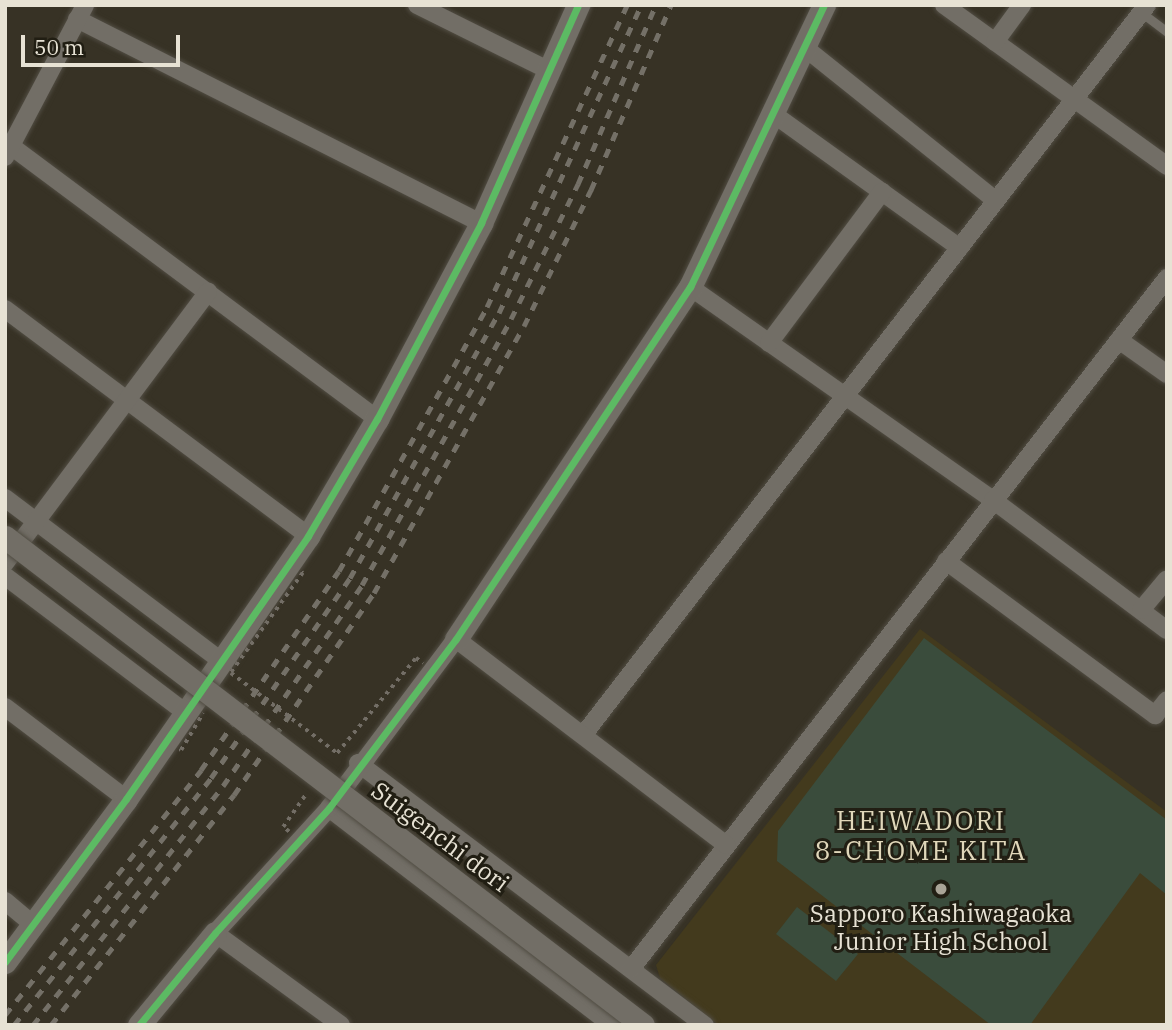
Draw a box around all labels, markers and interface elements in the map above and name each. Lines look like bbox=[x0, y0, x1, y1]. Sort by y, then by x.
scale bar bbox=[24, 21, 184, 65]
text: 50 m bbox=[34, 33, 84, 61]
street label: Suigenchi dori bbox=[366, 776, 514, 898]
district label: HEIWADORI 8-CHOME KITA bbox=[816, 805, 1026, 866]
marker: Sapporo Kashiwagaoka Junior High School bbox=[933, 881, 949, 897]
place label: Sapporo Kashiwagaoka Junior High School bbox=[810, 900, 1072, 956]

